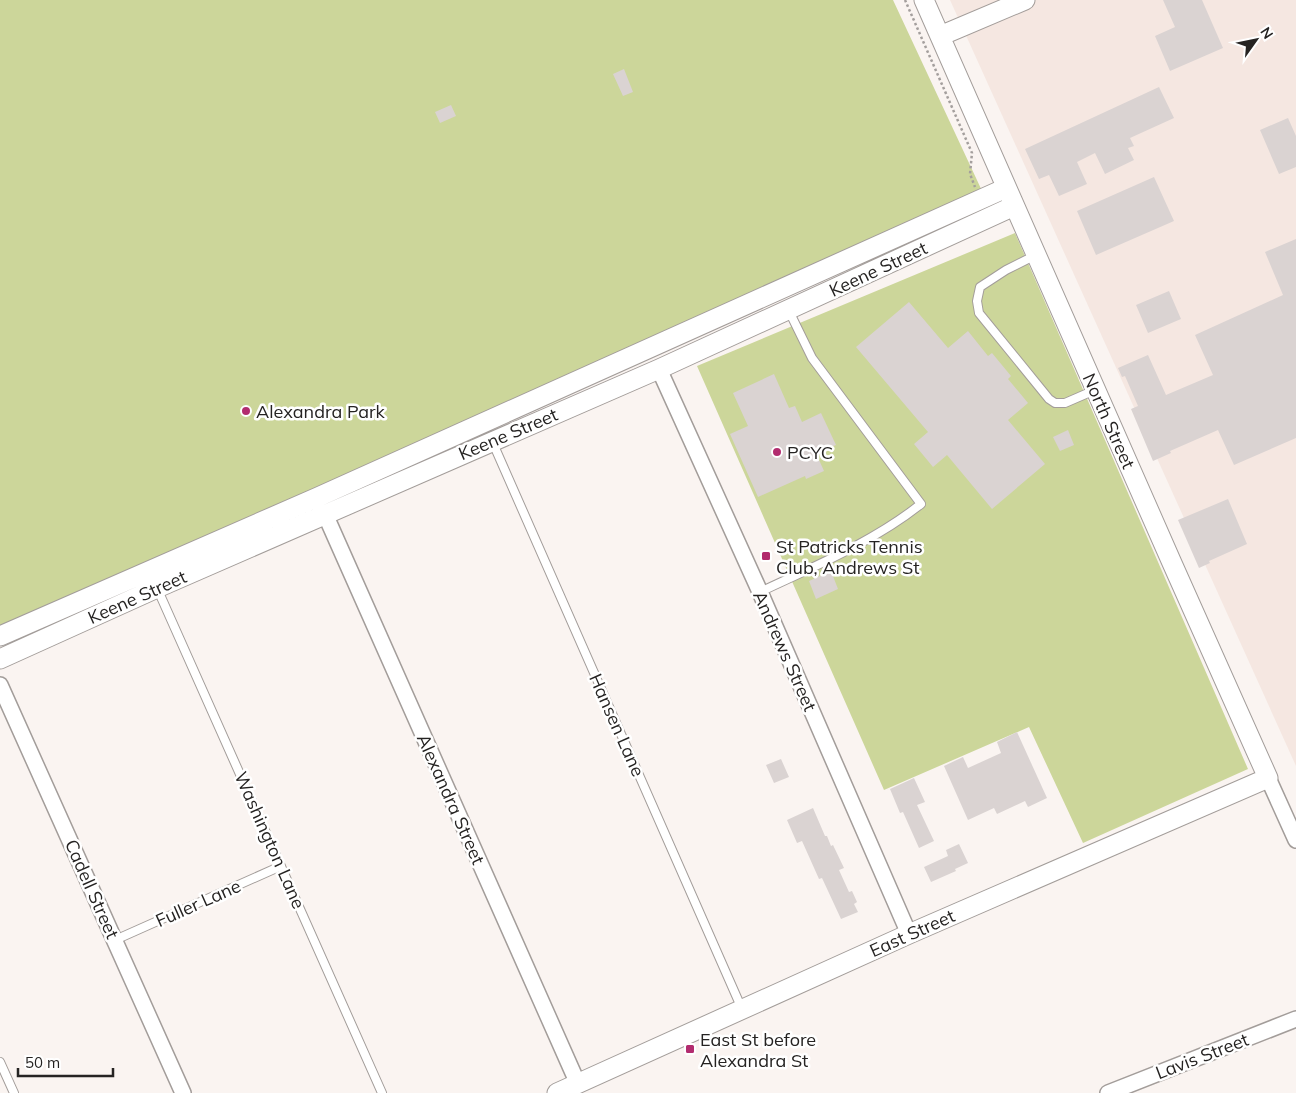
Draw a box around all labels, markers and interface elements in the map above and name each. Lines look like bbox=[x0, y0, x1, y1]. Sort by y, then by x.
north arrow bbox=[1231, 15, 1281, 65]
text: N bbox=[1256, 24, 1277, 42]
street label: Keene Street bbox=[825, 236, 931, 302]
street label: North Street bbox=[1078, 370, 1140, 472]
place label: Alexandra Park bbox=[256, 400, 385, 423]
street label: Keene Street bbox=[455, 403, 561, 465]
marker: Alexandra Park bbox=[240, 405, 252, 417]
place label: PCYC bbox=[787, 441, 833, 464]
marker: PCYC bbox=[771, 446, 783, 458]
place label: St Patricks Tennis Club, Andrews St bbox=[776, 535, 923, 579]
marker: St Patricks Tennis Club, Andrews St bbox=[760, 550, 772, 562]
street label: Keene Street bbox=[84, 565, 190, 629]
street label: Andrews Street bbox=[748, 587, 822, 715]
street label: Hansen Lane bbox=[584, 670, 650, 780]
street label: Alexandra Street bbox=[412, 730, 490, 868]
street label: Washington Lane bbox=[229, 768, 311, 912]
street label: Cadell Street bbox=[60, 836, 124, 942]
street label: Fuller Lane bbox=[152, 874, 244, 932]
street label: East Street bbox=[866, 904, 958, 962]
place label: East St before Alexandra St bbox=[700, 1028, 816, 1072]
street label: Lavis Street bbox=[1152, 1028, 1252, 1084]
marker: East St before Alexandra St bbox=[684, 1043, 696, 1055]
scale bar bbox=[18, 1046, 112, 1078]
text: 50 m bbox=[25, 1053, 60, 1072]

